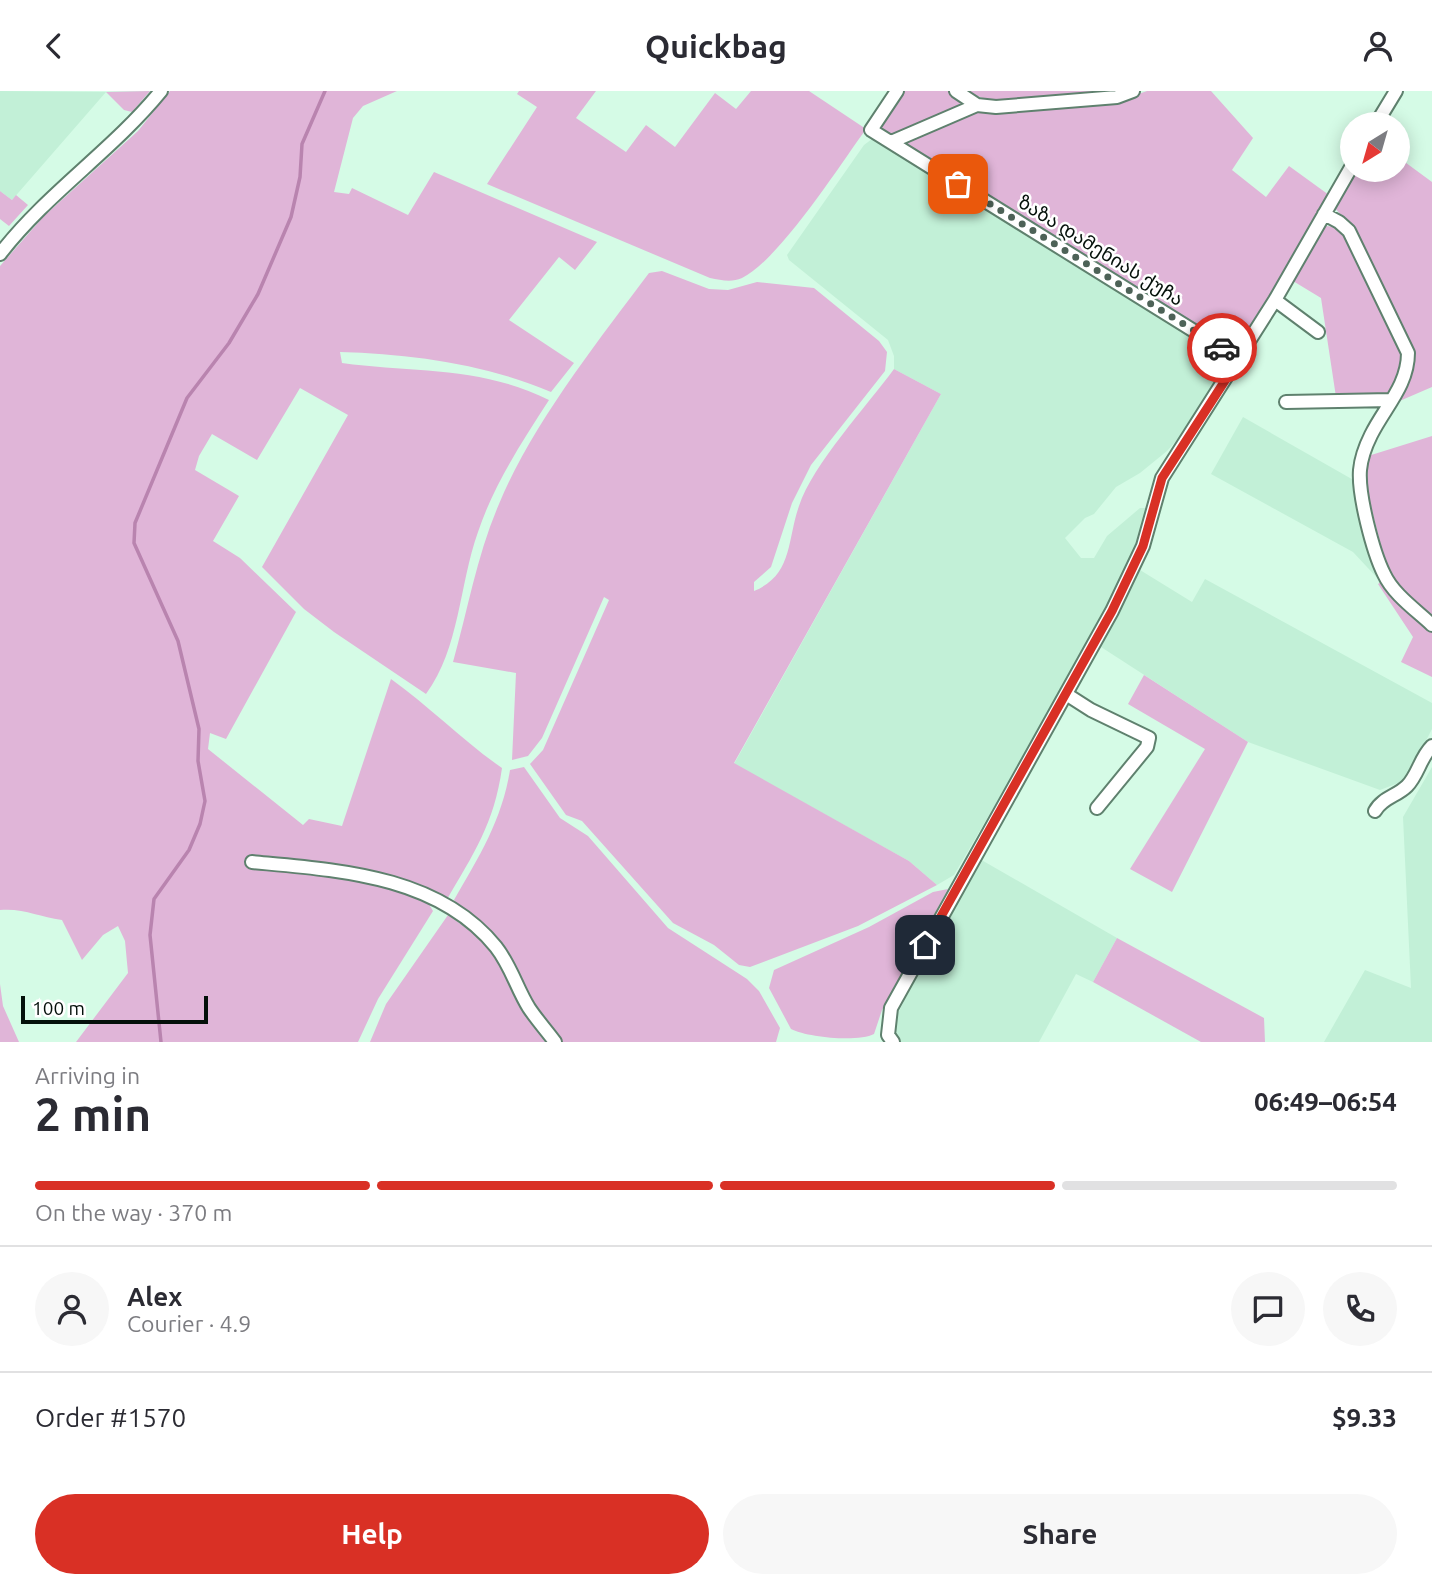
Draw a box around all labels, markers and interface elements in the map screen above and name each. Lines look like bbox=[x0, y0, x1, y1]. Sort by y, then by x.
icon: back bbox=[35, 27, 73, 65]
icon: person bbox=[1359, 27, 1397, 65]
text: Quickbag bbox=[645, 28, 787, 64]
north arrow bbox=[1340, 112, 1410, 182]
map controls bbox=[1340, 112, 1410, 182]
pin bbox=[928, 154, 988, 214]
icon: bag bbox=[939, 165, 977, 203]
street label: ზაზა დამენიას ქუჩა bbox=[1013, 190, 1188, 312]
courier bbox=[1187, 313, 1257, 383]
icon: car bbox=[1203, 329, 1241, 367]
pin bbox=[895, 915, 955, 975]
icon: home bbox=[906, 926, 944, 964]
scale bar bbox=[21, 993, 208, 1025]
text: 100 m bbox=[32, 997, 85, 1019]
text: Arriving in bbox=[35, 1063, 140, 1088]
text: 06:49–06:54 bbox=[1254, 1087, 1397, 1116]
text: 2 min bbox=[35, 1088, 151, 1140]
text: On the way · 370 m bbox=[35, 1200, 232, 1225]
button: person bbox=[35, 1272, 109, 1346]
button: chat bbox=[1231, 1272, 1305, 1346]
button: phone bbox=[1323, 1272, 1397, 1346]
text: Alex bbox=[127, 1282, 182, 1311]
text: Courier · 4.9 bbox=[127, 1311, 251, 1336]
text: Order #1570 bbox=[35, 1403, 186, 1432]
text: $9.33 bbox=[1332, 1403, 1397, 1432]
button: Help bbox=[35, 1494, 709, 1574]
button: Share bbox=[723, 1494, 1397, 1574]

